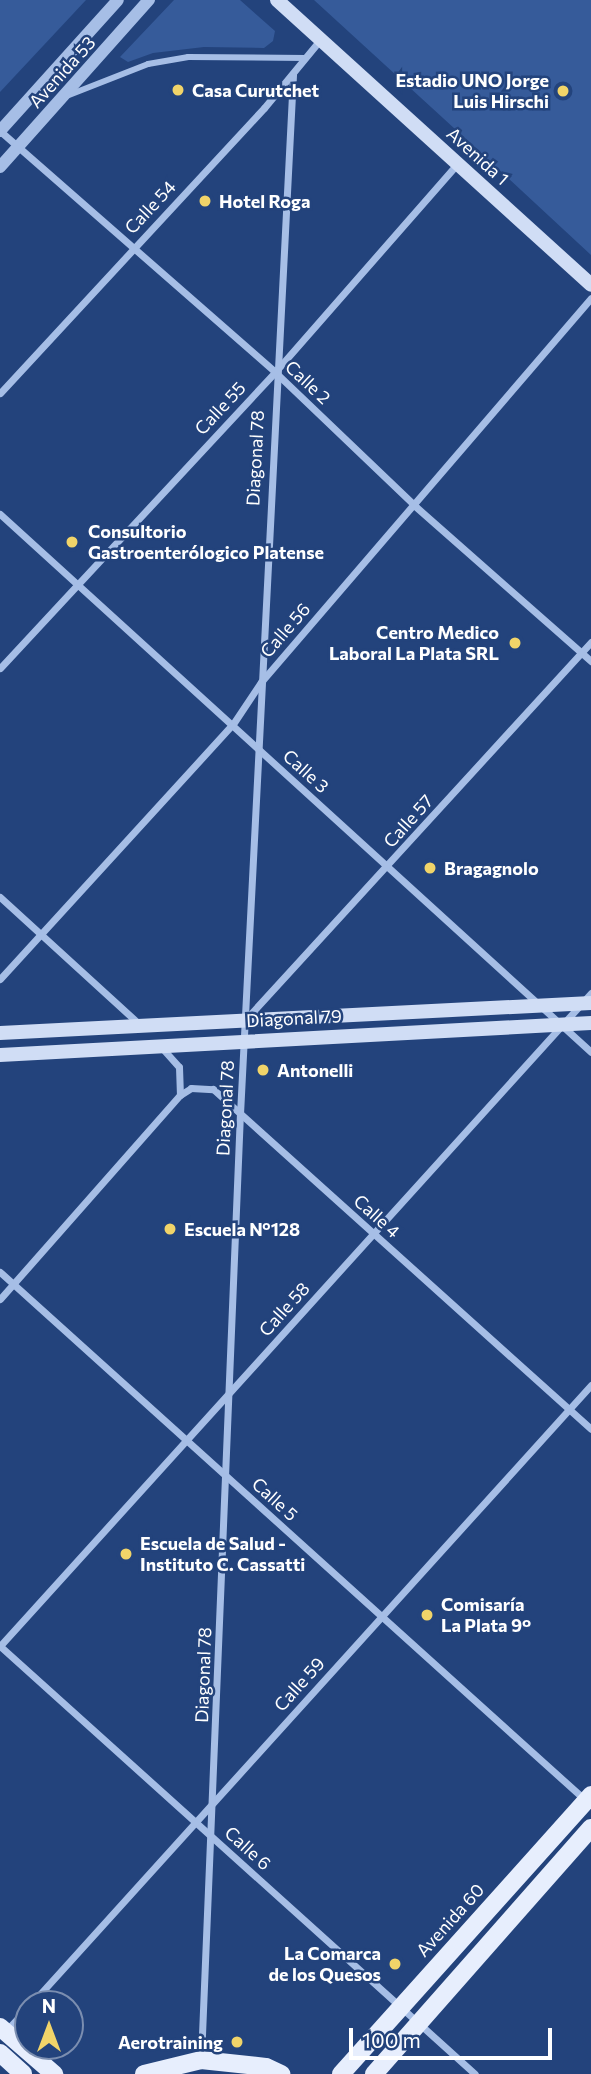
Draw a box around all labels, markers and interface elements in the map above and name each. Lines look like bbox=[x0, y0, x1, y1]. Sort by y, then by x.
street label: Avenida 53 bbox=[24, 32, 100, 112]
place label: Estadio UNO Jorge Luis Hirschi bbox=[395, 70, 549, 112]
place label: Casa Curutchet bbox=[192, 79, 319, 101]
marker: Casa Curutchet bbox=[170, 82, 186, 98]
marker: Estadio UNO Jorge Luis Hirschi bbox=[555, 83, 571, 99]
street label: Avenida 1 bbox=[443, 123, 513, 189]
street label: Calle 54 bbox=[120, 176, 180, 238]
place label: Hotel Roga bbox=[219, 190, 310, 212]
marker: Hotel Roga bbox=[197, 193, 213, 209]
street label: Calle 2 bbox=[281, 356, 335, 408]
street label: Calle 55 bbox=[190, 377, 250, 439]
street label: Diagonal 78 bbox=[242, 410, 268, 506]
place label: Consultorio Gastroenterólogico Platense bbox=[88, 521, 324, 564]
marker: Consultorio Gastroenterólogico Platense bbox=[62, 532, 82, 552]
street label: Calle 56 bbox=[255, 598, 315, 662]
place label: Centro Medico Laboral La Plata SRL bbox=[329, 622, 499, 664]
marker: Centro Medico Laboral La Plata SRL bbox=[505, 633, 525, 653]
street label: Calle 3 bbox=[279, 745, 333, 797]
street label: Calle 57 bbox=[379, 790, 437, 852]
place label: Bragagnolo bbox=[444, 857, 539, 879]
marker: Bragagnolo bbox=[422, 860, 438, 876]
street label: Diagonal 79 bbox=[246, 1005, 342, 1031]
place label: Antonelli bbox=[277, 1059, 353, 1081]
street label: Diagonal 78 bbox=[212, 1060, 238, 1156]
marker: Antonelli bbox=[255, 1062, 271, 1078]
street label: Calle 4 bbox=[349, 1190, 405, 1242]
place label: Escuela Nº128 bbox=[184, 1218, 300, 1240]
marker: Escuela Nº128 bbox=[162, 1221, 178, 1237]
street label: Calle 58 bbox=[254, 1278, 314, 1340]
street label: Calle 5 bbox=[248, 1473, 302, 1525]
place label: Escuela de Salud - Instituto C. Cassatti bbox=[140, 1533, 305, 1576]
marker: Escuela de Salud - Instituto C. Cassatti bbox=[118, 1546, 134, 1562]
place label: Comisaría La Plata 9° bbox=[441, 1594, 531, 1636]
marker: Comisaría La Plata 9° bbox=[419, 1607, 435, 1623]
street label: Diagonal 78 bbox=[191, 1627, 215, 1723]
street label: Calle 59 bbox=[269, 1653, 329, 1715]
street label: Calle 6 bbox=[220, 1822, 276, 1874]
street label: Avenida 60 bbox=[412, 1879, 488, 1961]
place label: La Comarca de los Quesos bbox=[269, 1943, 381, 1986]
marker: La Comarca de los Quesos bbox=[387, 1956, 403, 1972]
north arrow bbox=[14, 1990, 84, 2060]
text: N bbox=[42, 1994, 56, 2017]
scale bar bbox=[353, 2014, 556, 2058]
text: 100 m bbox=[362, 2027, 421, 2052]
place label: Aerotraining bbox=[118, 2031, 223, 2053]
marker: Aerotraining bbox=[229, 2034, 245, 2050]

